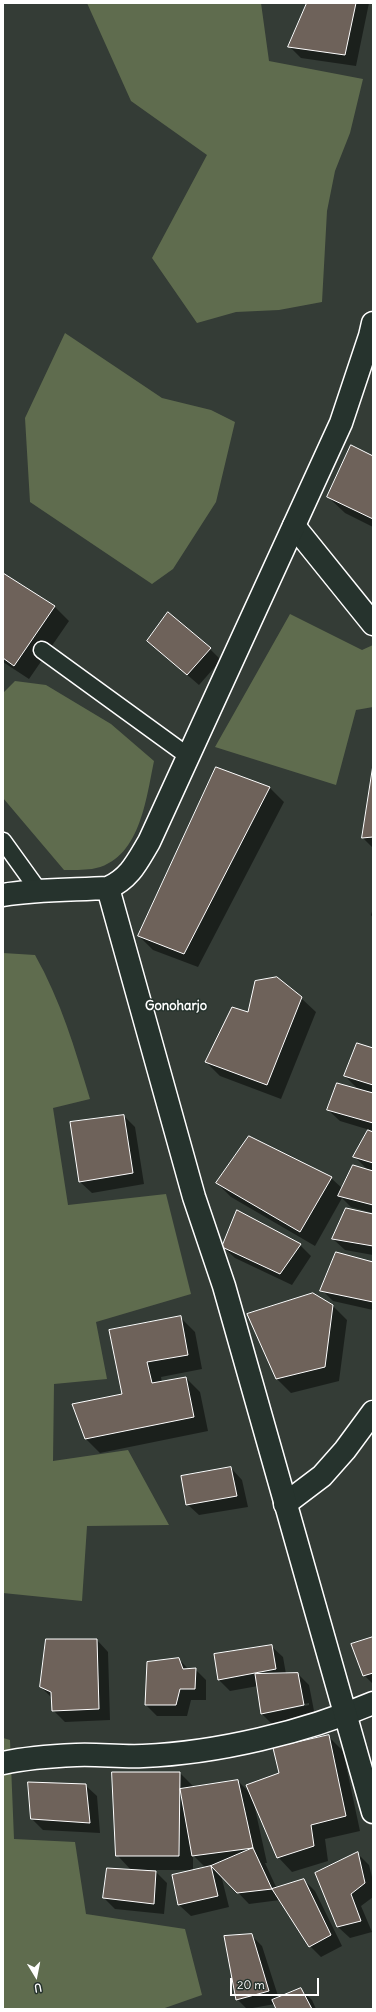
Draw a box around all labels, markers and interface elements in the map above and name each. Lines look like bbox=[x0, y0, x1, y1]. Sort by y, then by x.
district label: Gonoharjo bbox=[145, 998, 207, 1014]
north arrow bbox=[16, 1956, 56, 1996]
scale bar bbox=[232, 1970, 321, 1996]
text: 20 m bbox=[237, 1977, 265, 1992]
text: U bbox=[33, 1980, 43, 1995]

